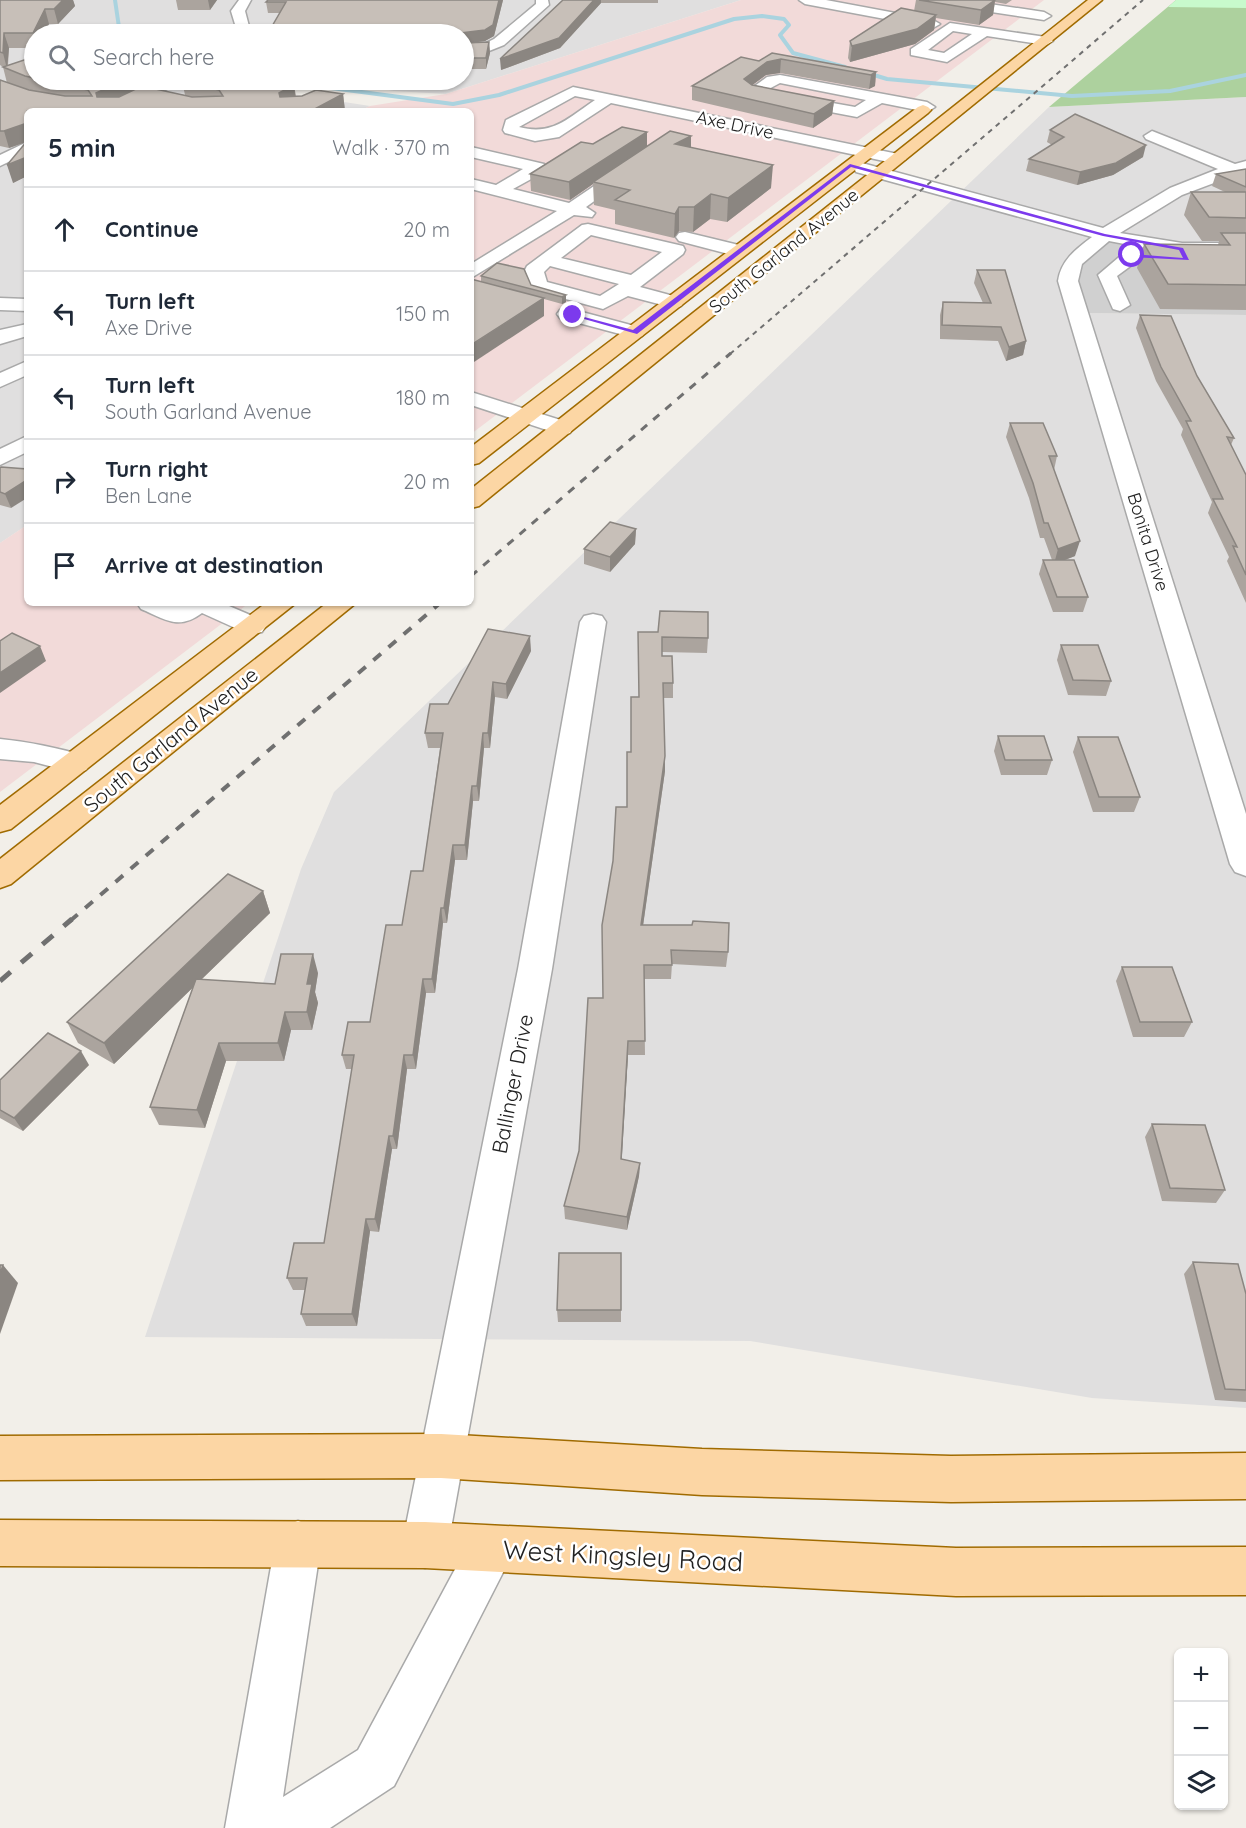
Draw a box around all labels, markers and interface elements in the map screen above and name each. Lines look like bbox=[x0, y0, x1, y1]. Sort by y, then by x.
search box bbox=[24, 24, 474, 90]
icon: search bbox=[45, 41, 78, 74]
text: Search here bbox=[93, 43, 214, 71]
street label: Axe Drive bbox=[694, 105, 776, 144]
text: 5 min bbox=[48, 131, 116, 164]
text: Walk · 370 m bbox=[332, 135, 450, 160]
street label: South Garland Avenue bbox=[704, 183, 863, 318]
icon: ahead bbox=[48, 213, 81, 246]
text: Continue bbox=[105, 215, 199, 243]
text: 20 m bbox=[403, 217, 450, 242]
route start bbox=[1118, 241, 1144, 267]
text: Turn left bbox=[105, 287, 195, 315]
icon: left bbox=[48, 297, 81, 330]
text: 150 m bbox=[396, 301, 450, 326]
route end bbox=[559, 301, 585, 327]
text: Axe Drive bbox=[105, 315, 192, 340]
text: Turn left bbox=[105, 371, 195, 399]
icon: left bbox=[48, 381, 81, 414]
text: 180 m bbox=[396, 385, 450, 410]
text: South Garland Avenue bbox=[105, 399, 312, 424]
text: Turn right bbox=[105, 455, 209, 483]
icon: right bbox=[48, 465, 81, 498]
text: 20 m bbox=[403, 469, 450, 494]
text: Ben Lane bbox=[105, 483, 192, 508]
street label: Bonita Drive bbox=[1123, 490, 1174, 594]
icon: arrive bbox=[48, 549, 81, 582]
text: Arrive at destination bbox=[105, 551, 323, 579]
street label: South Garland Avenue bbox=[78, 661, 263, 818]
street label: Ballinger Drive bbox=[486, 1012, 538, 1156]
street label: West Kingsley Road bbox=[502, 1533, 744, 1578]
map controls bbox=[1174, 1648, 1228, 1810]
button: + bbox=[1174, 1648, 1228, 1702]
button: − bbox=[1174, 1702, 1228, 1756]
button: layers bbox=[1174, 1756, 1228, 1810]

